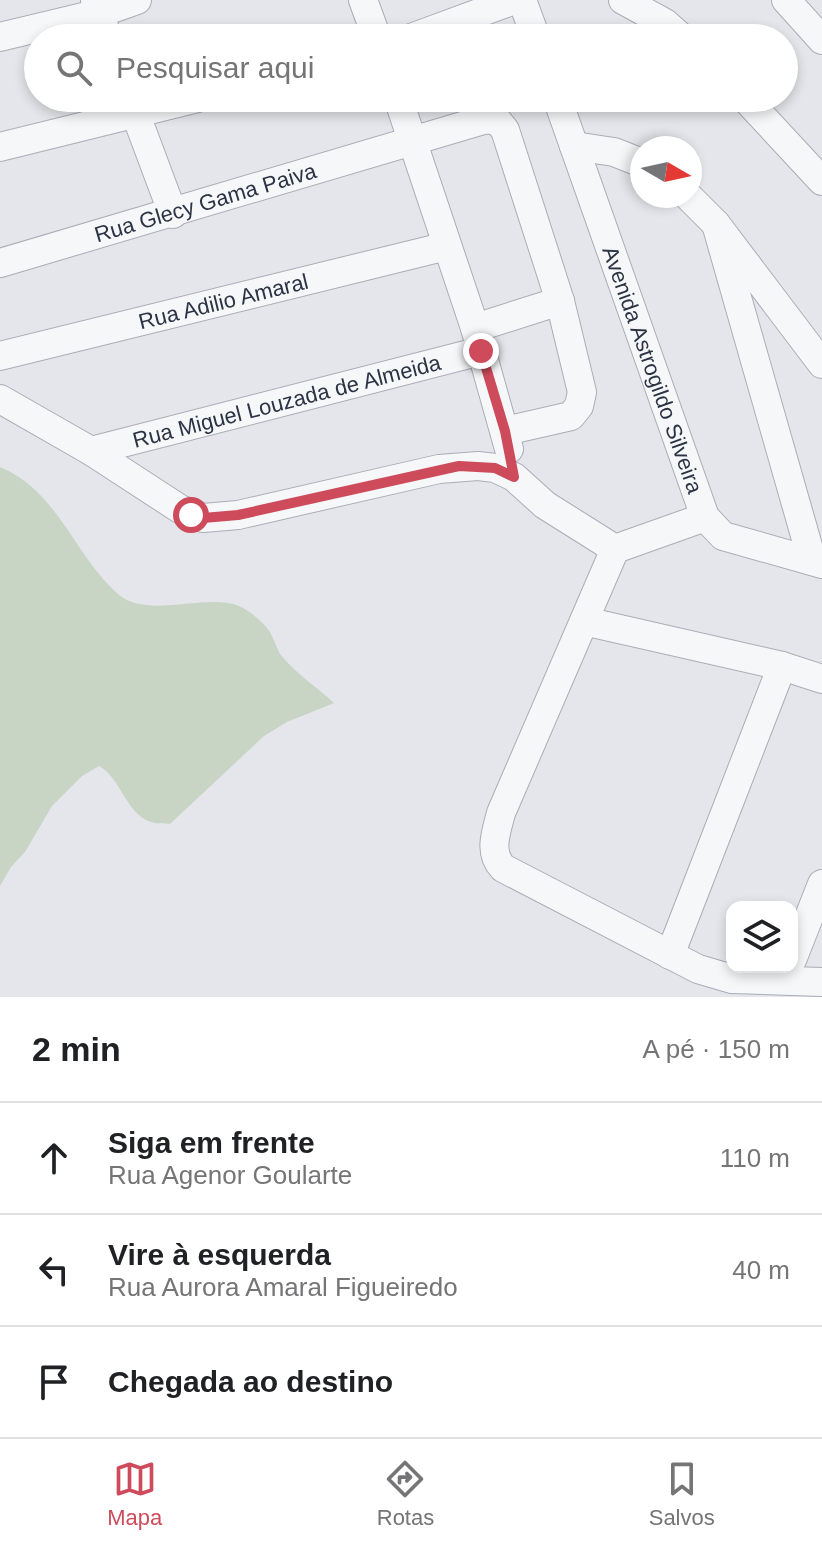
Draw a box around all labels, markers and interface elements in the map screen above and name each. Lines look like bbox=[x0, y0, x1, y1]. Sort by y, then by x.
search box bbox=[24, 24, 798, 112]
icon: search bbox=[52, 46, 96, 90]
text: Pesquisar aqui bbox=[116, 51, 314, 84]
north arrow bbox=[630, 136, 702, 208]
street label: Rua Glecy Gama Paiva bbox=[91, 158, 320, 247]
street label: Avenida Astrogildo Silveira bbox=[597, 243, 708, 497]
street label: Rua Adilio Amaral bbox=[136, 269, 311, 334]
route end bbox=[463, 333, 499, 369]
street label: Rua Miguel Louzada de Almeida bbox=[130, 350, 444, 453]
route start bbox=[173, 497, 209, 533]
map controls bbox=[726, 901, 798, 973]
button: layers bbox=[726, 901, 798, 973]
text: 2 min bbox=[32, 1030, 121, 1068]
text: A pé · 150 m bbox=[643, 1034, 790, 1064]
text: Siga em frente bbox=[108, 1126, 315, 1159]
icon: ahead bbox=[32, 1136, 76, 1180]
text: 110 m bbox=[720, 1143, 790, 1173]
text: Rua Agenor Goularte bbox=[108, 1160, 352, 1190]
text: Vire à esquerda bbox=[108, 1238, 331, 1271]
icon: left bbox=[32, 1248, 76, 1292]
text: 40 m bbox=[732, 1255, 790, 1285]
text: Rua Aurora Amaral Figueiredo bbox=[108, 1272, 458, 1302]
icon: arrive bbox=[32, 1360, 76, 1404]
text: Chegada ao destino bbox=[108, 1365, 393, 1398]
tab: Mapa bbox=[107, 1457, 162, 1531]
tab: Rotas bbox=[377, 1457, 434, 1531]
tab: Salvos bbox=[649, 1457, 715, 1531]

